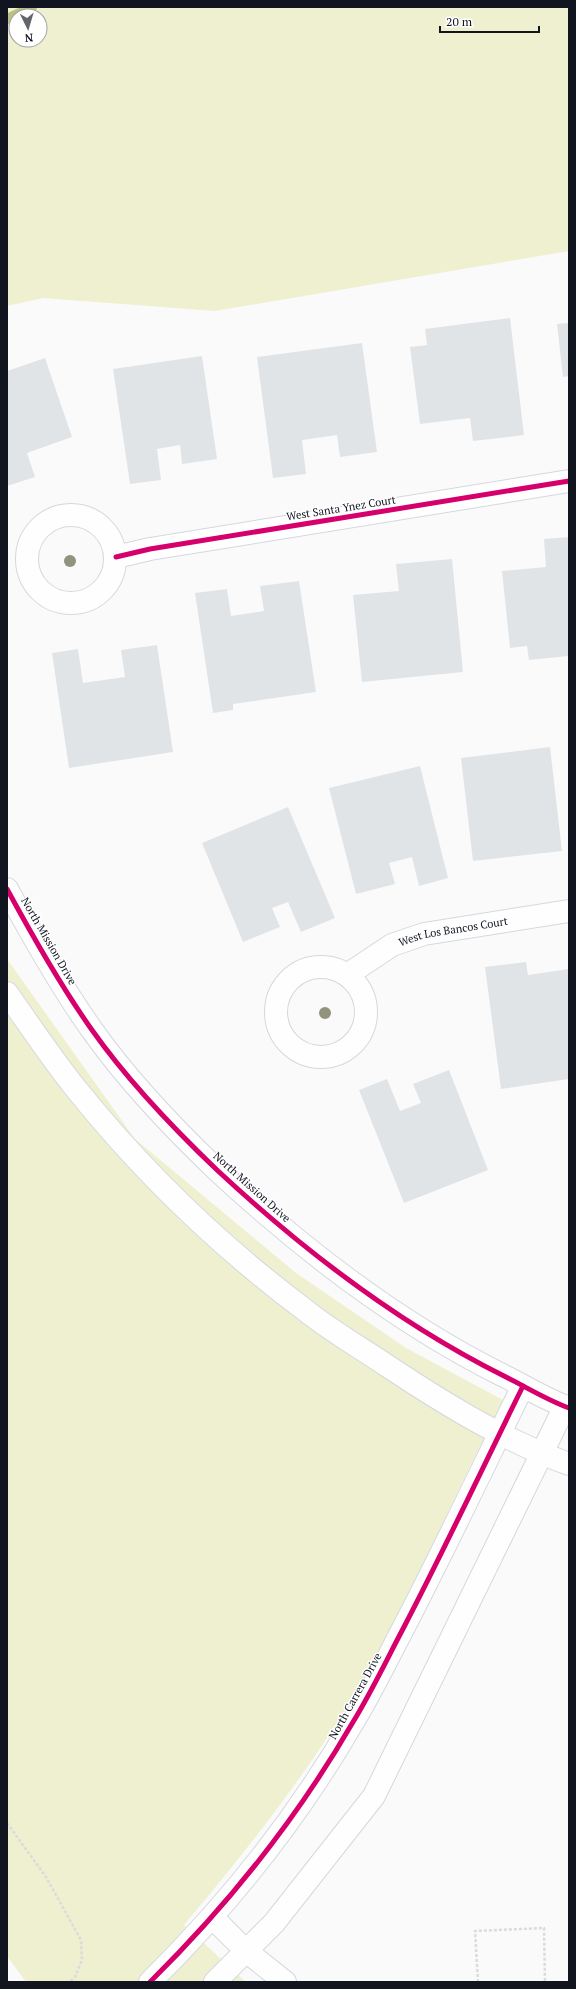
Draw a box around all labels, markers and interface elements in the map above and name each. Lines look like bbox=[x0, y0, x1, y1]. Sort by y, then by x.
north arrow bbox=[8, 8, 48, 48]
scale bar bbox=[440, 8, 539, 34]
text: 20 m bbox=[446, 14, 473, 29]
text: N bbox=[23, 31, 34, 45]
street label: West Santa Ynez Court bbox=[285, 492, 397, 524]
street label: North Mission Drive bbox=[18, 895, 80, 988]
street label: West Los Bancos Court bbox=[397, 914, 509, 949]
street label: North Mission Drive bbox=[211, 1149, 294, 1226]
street label: North Carrera Drive bbox=[325, 1650, 385, 1742]

